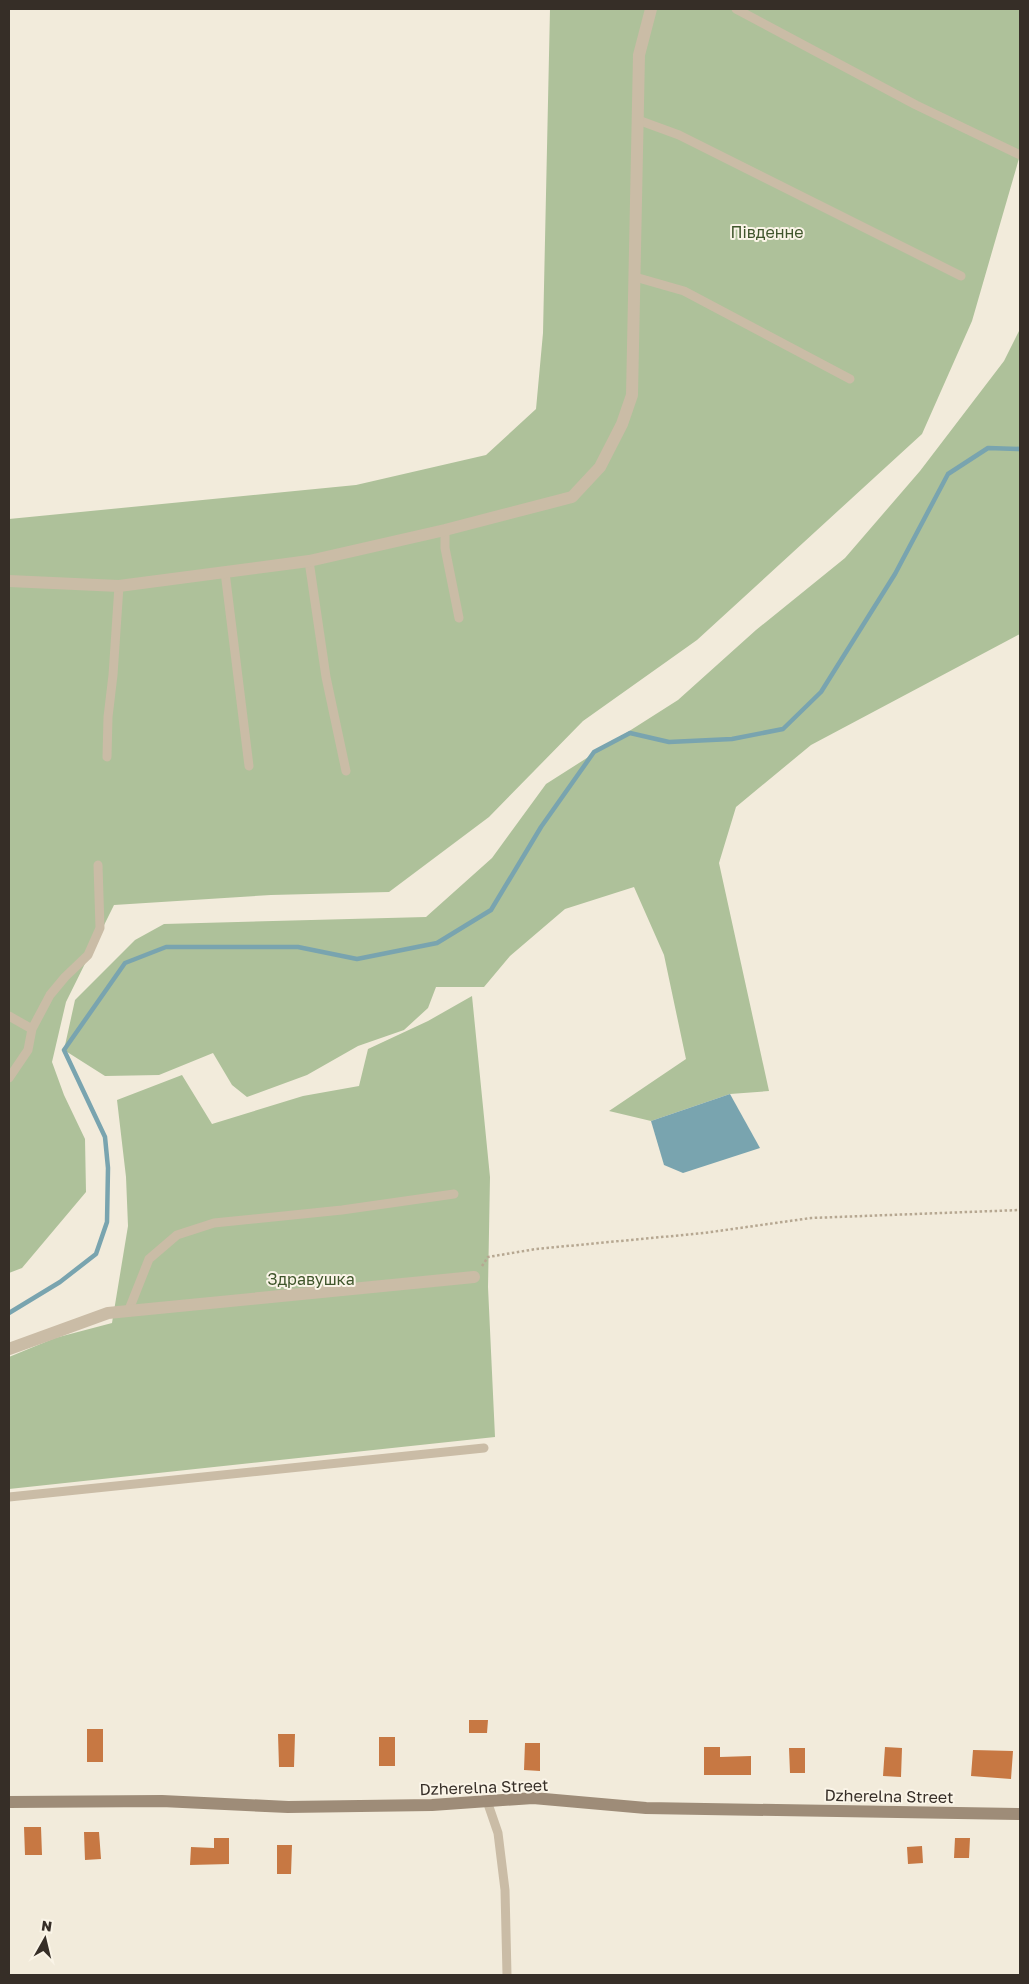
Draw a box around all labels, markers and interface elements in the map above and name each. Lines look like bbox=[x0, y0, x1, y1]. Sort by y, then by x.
park label: Південне bbox=[730, 222, 804, 242]
park label: Здравушка bbox=[267, 1269, 355, 1289]
street label: Dzherelna Street bbox=[419, 1775, 549, 1799]
street label: Dzherelna Street bbox=[824, 1785, 954, 1807]
north arrow bbox=[20, 1914, 70, 1964]
text: N bbox=[40, 1916, 53, 1935]

